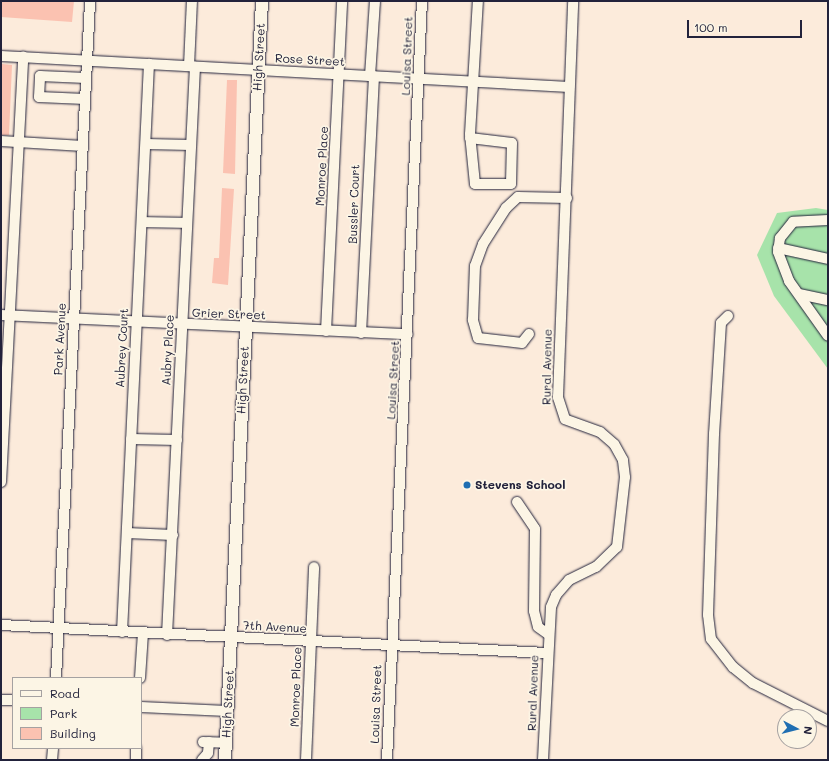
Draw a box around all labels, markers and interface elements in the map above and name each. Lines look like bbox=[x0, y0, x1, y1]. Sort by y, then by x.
scale bar bbox=[689, 12, 804, 38]
street label: Louisa Street bbox=[398, 16, 416, 96]
text: 100 m bbox=[694, 19, 728, 35]
street label: High Street bbox=[250, 23, 268, 91]
street label: Rose Street bbox=[275, 51, 345, 69]
street label: Monroe Place bbox=[313, 126, 331, 206]
street label: Bussler Court bbox=[345, 164, 363, 244]
street label: Park Avenue bbox=[51, 302, 69, 376]
street label: Grier Street bbox=[192, 306, 266, 322]
street label: Aubrey Court bbox=[113, 308, 131, 388]
street label: Aubry Place bbox=[159, 314, 177, 386]
street label: Rural Avenue bbox=[539, 329, 555, 405]
street label: Louisa Street bbox=[384, 340, 402, 420]
street label: High Street bbox=[234, 346, 252, 414]
place label: Stevens School bbox=[475, 478, 565, 492]
marker: Stevens School bbox=[462, 480, 472, 490]
street label: 7th Avenue bbox=[243, 618, 307, 636]
street label: Monroe Place bbox=[287, 647, 305, 727]
street label: Rural Avenue bbox=[524, 655, 542, 731]
street label: Louisa Street bbox=[367, 664, 385, 744]
street label: High Street bbox=[219, 670, 237, 738]
legend bbox=[12, 677, 142, 749]
text: Road bbox=[50, 685, 80, 701]
text: Park bbox=[50, 705, 77, 721]
north arrow bbox=[777, 709, 817, 749]
text: Building bbox=[50, 725, 96, 741]
text: N bbox=[800, 725, 816, 735]

